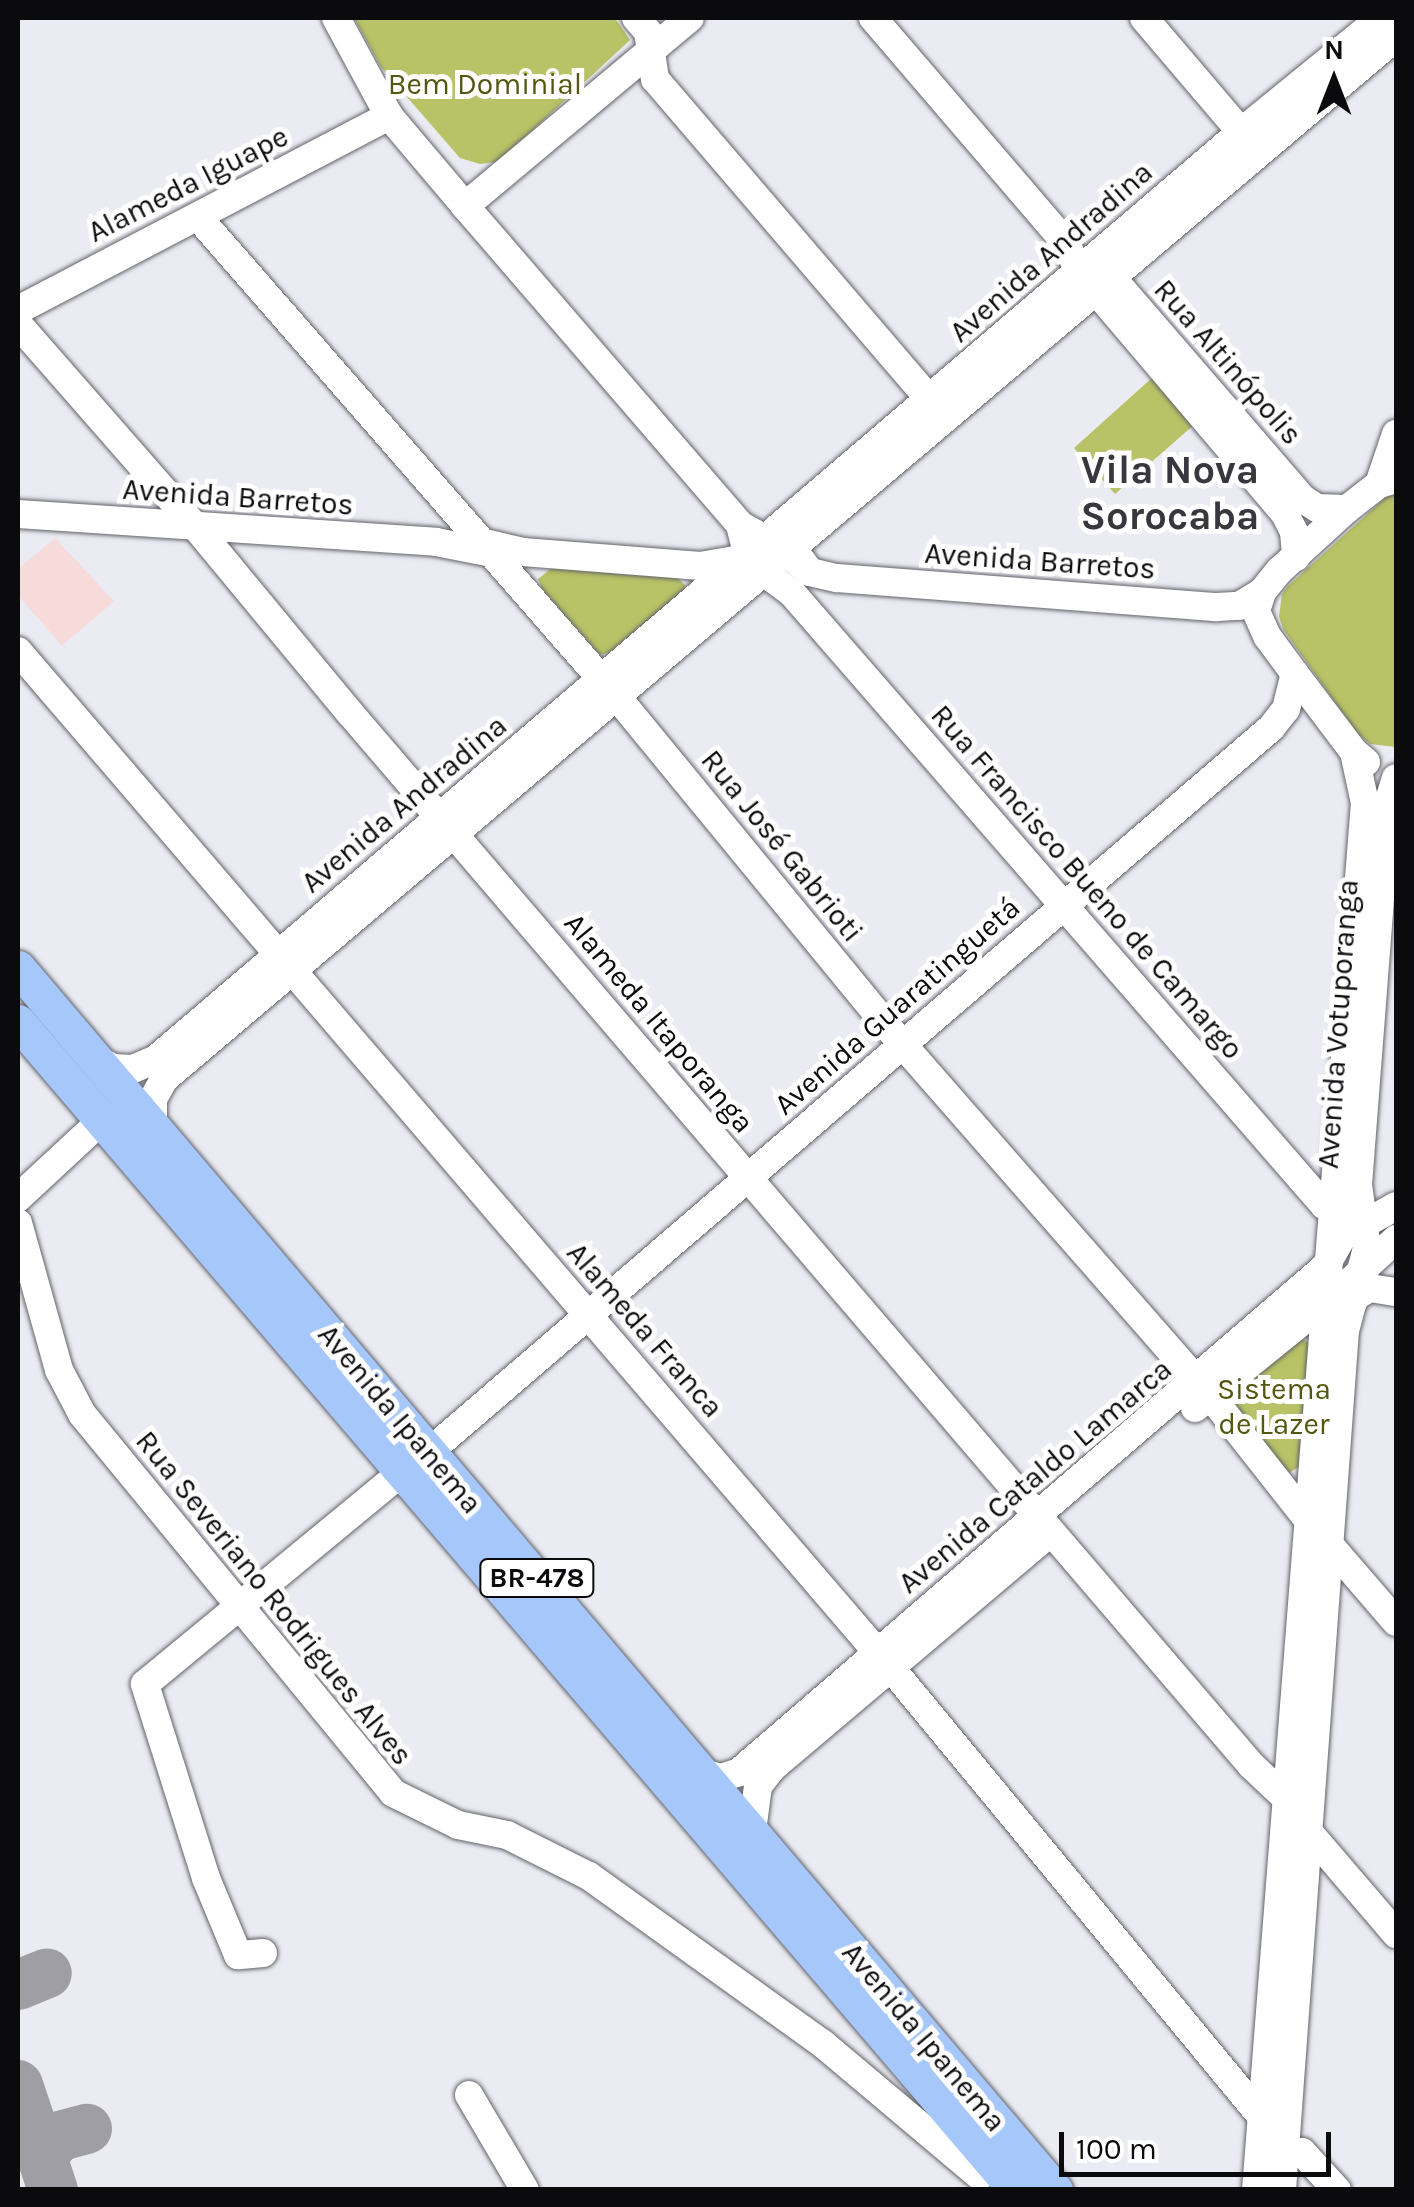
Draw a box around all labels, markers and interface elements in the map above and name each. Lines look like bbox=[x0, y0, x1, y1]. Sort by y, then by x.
north arrow bbox=[1284, 30, 1384, 130]
text: N bbox=[1324, 33, 1344, 66]
park label: Bem Dominial bbox=[388, 66, 582, 102]
street label: Alameda Iguape bbox=[82, 118, 294, 250]
street label: Avenida Andradina bbox=[942, 154, 1160, 350]
street label: Rua Altinópolis bbox=[1146, 272, 1310, 452]
district label: Vila Nova Sorocaba bbox=[1080, 446, 1260, 540]
street label: Avenida Barretos bbox=[121, 471, 355, 523]
street label: Avenida Barretos bbox=[923, 535, 1157, 587]
street label: Rua Francisco Bueno de Camargo bbox=[923, 697, 1251, 1067]
street label: Avenida Andradina bbox=[294, 708, 514, 900]
street label: Rua José Gabrioti bbox=[693, 743, 871, 949]
street label: Avenida Votuporanga bbox=[1310, 878, 1366, 1170]
street label: Avenida Guaratinguetá bbox=[767, 890, 1027, 1122]
street label: Alameda Itaporanga bbox=[556, 906, 762, 1140]
street label: Alameda Franca bbox=[559, 1235, 731, 1425]
street label: Avenida Ipanema bbox=[310, 1317, 490, 1521]
street label: Avenida Cataldo Lamarca bbox=[891, 1351, 1179, 1601]
park label: Sistema de Lazer bbox=[1217, 1371, 1331, 1442]
street label: Rua Severiano Rodrigues Alves bbox=[128, 1424, 420, 1772]
road number: BR-478 bbox=[477, 1555, 597, 1601]
street label: Avenida Ipanema bbox=[834, 1935, 1014, 2139]
scale bar bbox=[1064, 2112, 1336, 2174]
text: 100 m bbox=[1076, 2131, 1157, 2167]

